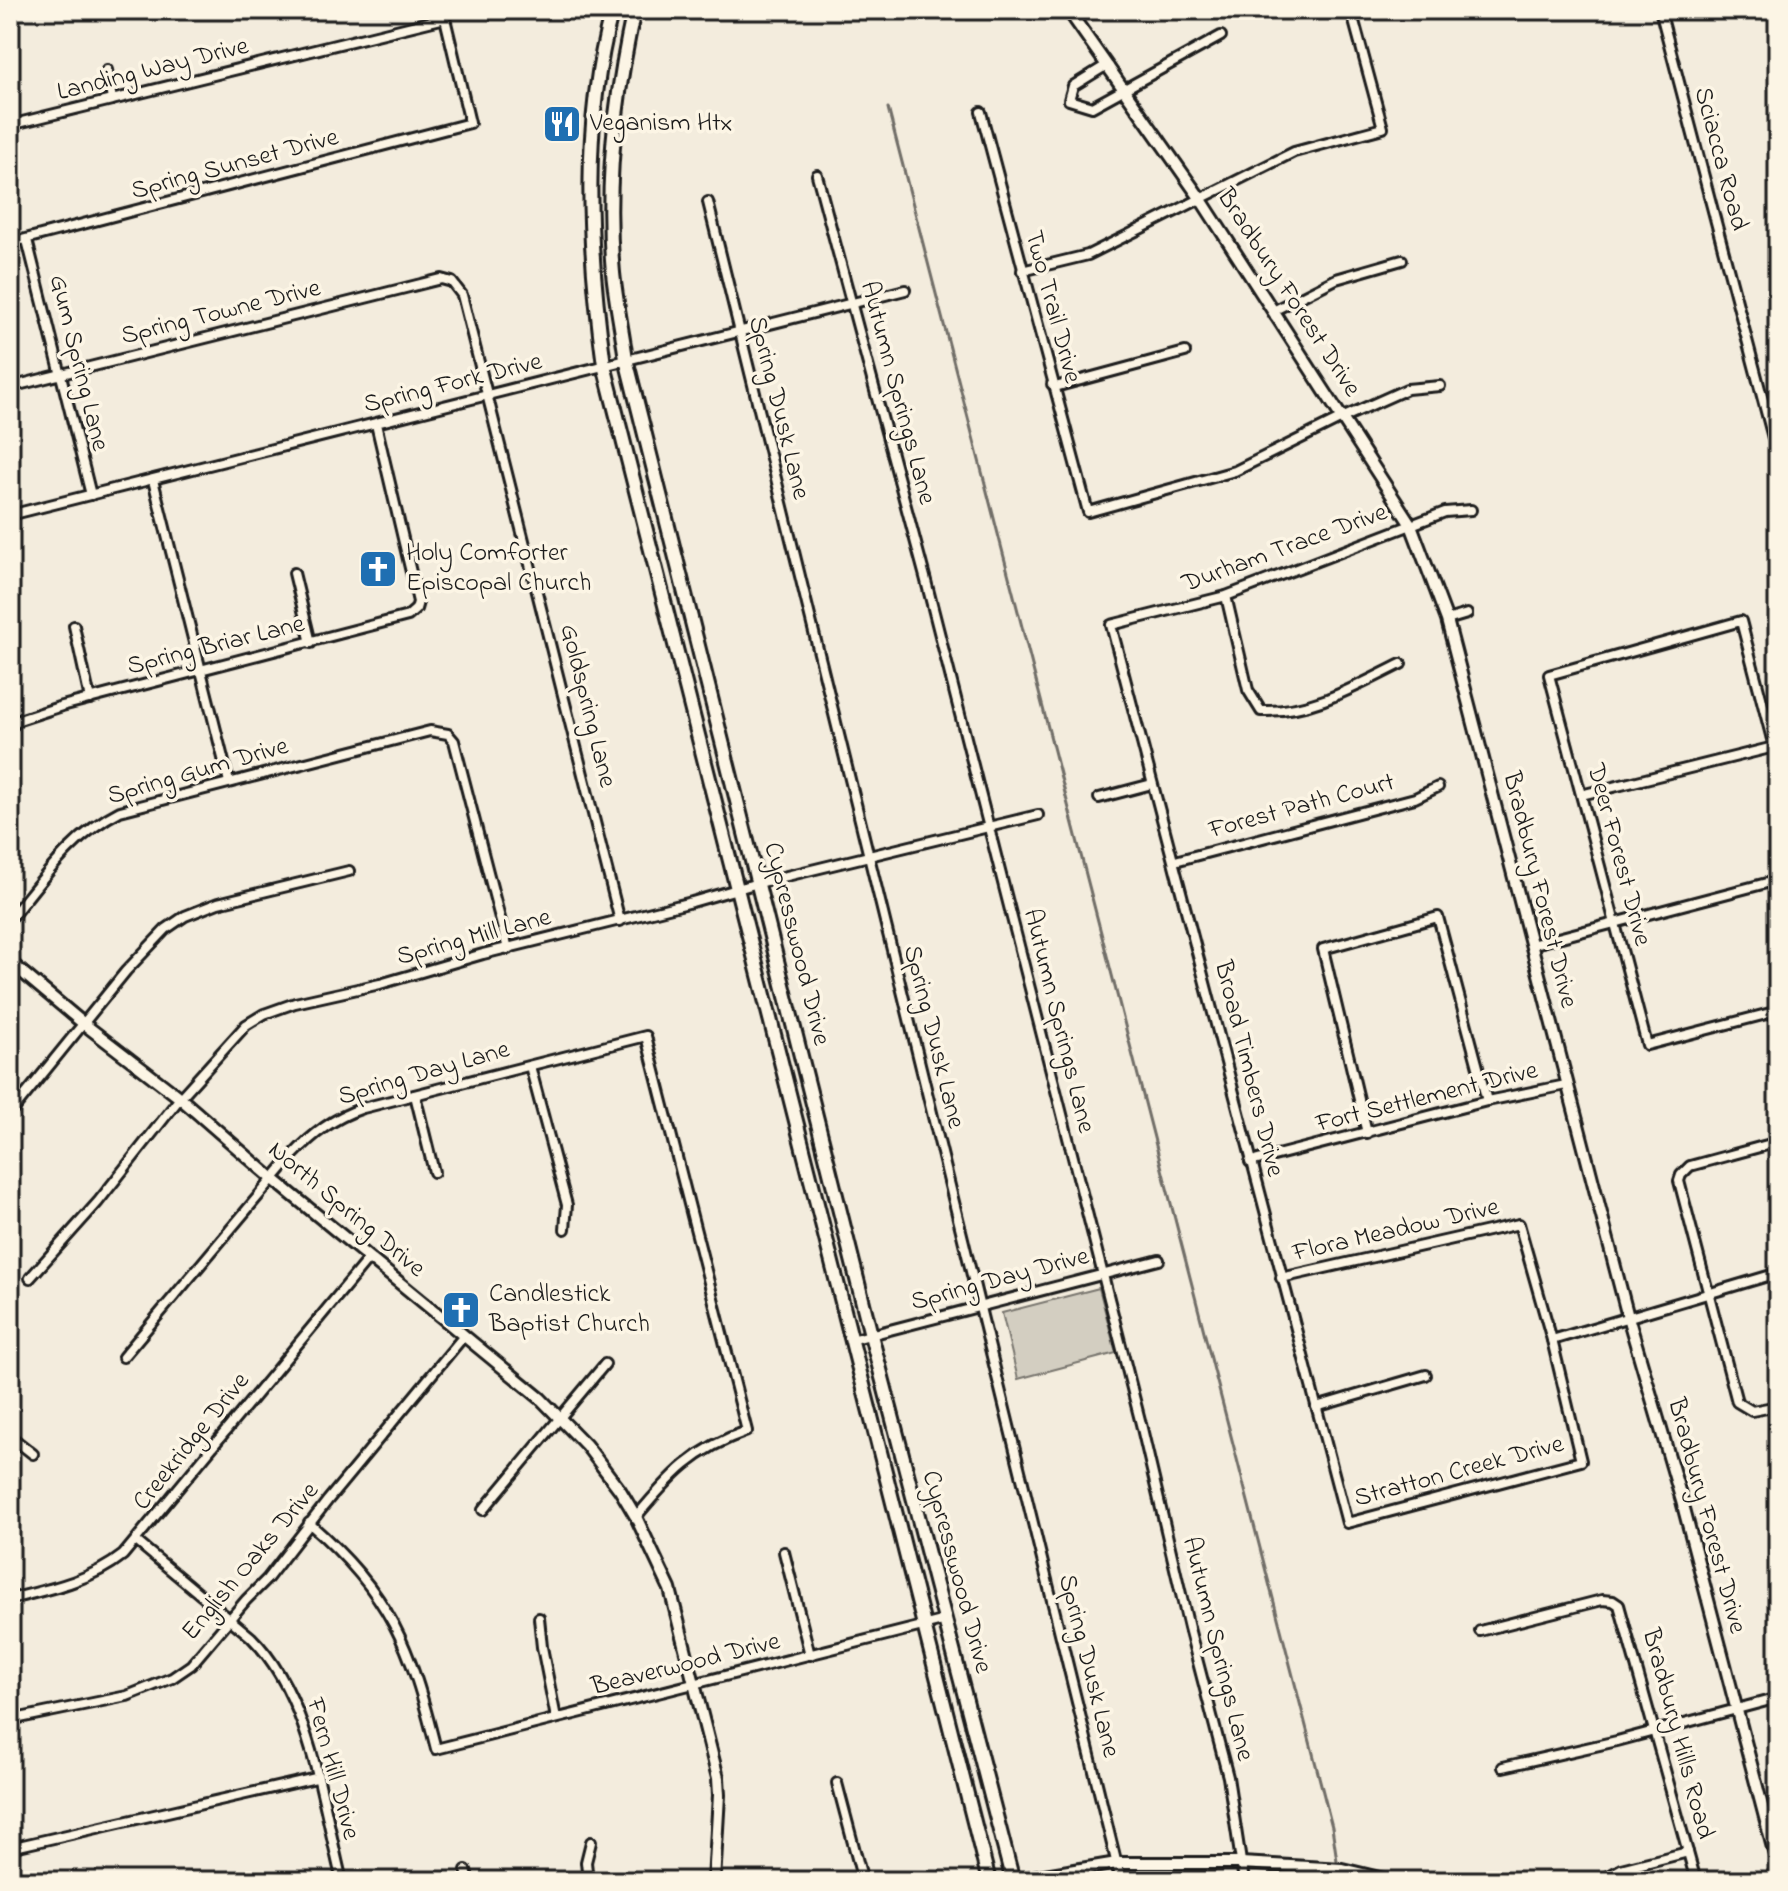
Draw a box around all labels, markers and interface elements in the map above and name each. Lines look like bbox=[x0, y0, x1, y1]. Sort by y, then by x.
street label: Landing Way Drive bbox=[53, 28, 253, 112]
street label: Sciacca Road bbox=[1683, 83, 1757, 235]
restaurant icon: Veganism Htx bbox=[541, 103, 583, 145]
place label: Veganism Htx bbox=[589, 105, 733, 143]
street label: Spring Sunset Drive bbox=[127, 119, 343, 211]
street label: Bradbury Forest Drive bbox=[1206, 180, 1370, 405]
street label: Two Trail Drive bbox=[1013, 226, 1091, 388]
street label: Spring Towne Drive bbox=[117, 270, 325, 356]
street label: Gum Spring Lane bbox=[38, 271, 118, 455]
street label: Autumn Springs Lane bbox=[849, 277, 945, 509]
street label: Spring Dusk Lane bbox=[737, 312, 819, 504]
street label: Spring Fork Drive bbox=[360, 343, 547, 425]
street label: Durham Trace Drive bbox=[1176, 494, 1393, 604]
place label: Holy Comforter Episcopal Church bbox=[406, 535, 591, 603]
church icon: Holy Comforter Episcopal Church bbox=[357, 548, 399, 590]
street label: Spring Briar Lane bbox=[123, 606, 309, 686]
street label: Goldspring Lane bbox=[548, 620, 626, 792]
street label: Spring Gum Drive bbox=[103, 728, 293, 816]
street label: Deer Forest Drive bbox=[1575, 759, 1661, 951]
street label: Forest Path Court bbox=[1204, 764, 1399, 850]
street label: Bradbury Forest Drive bbox=[1491, 767, 1587, 1012]
street label: Cypresswood Drive bbox=[752, 838, 840, 1050]
street label: Spring Mill Lane bbox=[393, 899, 556, 977]
street label: Autumn Springs Lane bbox=[1012, 905, 1104, 1137]
street label: Spring Dusk Lane bbox=[892, 941, 974, 1133]
street label: Broad Timbers Drive bbox=[1203, 956, 1293, 1181]
street label: Spring Day Lane bbox=[334, 1031, 515, 1117]
street label: Fort Settlement Drive bbox=[1311, 1052, 1542, 1144]
street label: North Spring Drive bbox=[259, 1133, 433, 1288]
street label: Flora Meadow Drive bbox=[1288, 1189, 1503, 1273]
street label: Spring Day Drive bbox=[907, 1238, 1094, 1322]
place label: Candlestick Baptist Church bbox=[488, 1276, 650, 1344]
church icon: Candlestick Baptist Church bbox=[440, 1289, 482, 1331]
street label: Creekridge Drive bbox=[124, 1364, 260, 1519]
street label: Bradbury Forest Drive bbox=[1656, 1393, 1756, 1638]
street label: Stratton Creek Drive bbox=[1350, 1426, 1568, 1518]
street label: Cypresswood Drive bbox=[911, 1466, 1001, 1678]
street label: English Oaks Drive bbox=[173, 1474, 329, 1650]
street label: Autumn Springs Lane bbox=[1171, 1533, 1263, 1765]
street label: Spring Dusk Lane bbox=[1047, 1570, 1129, 1762]
street label: Beaverwood Drive bbox=[587, 1623, 785, 1707]
street label: Bradbury Hills Road bbox=[1630, 1624, 1723, 1844]
street label: Fern Hill Drive bbox=[295, 1693, 369, 1844]

